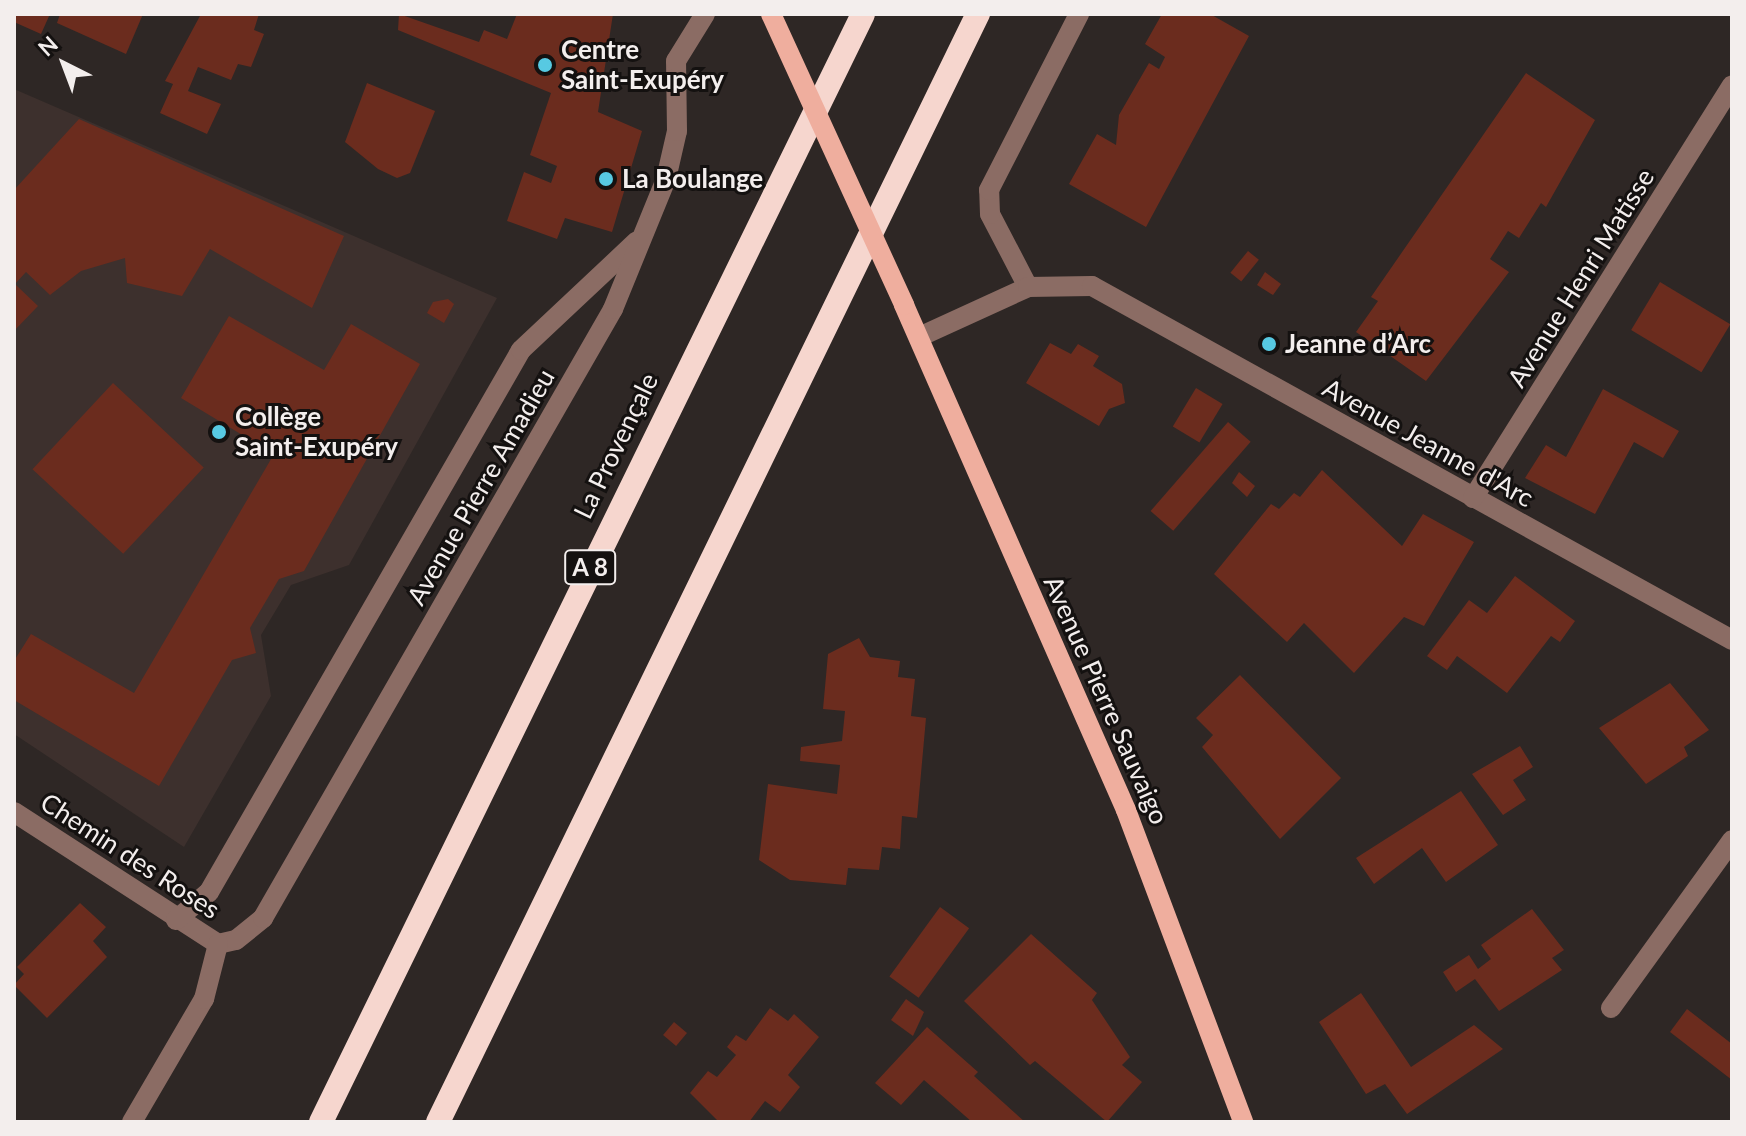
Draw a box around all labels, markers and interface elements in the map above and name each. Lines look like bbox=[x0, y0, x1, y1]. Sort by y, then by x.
north arrow bbox=[24, 24, 104, 104]
text: N bbox=[32, 30, 63, 62]
place label: Centre Saint-Exupéry bbox=[561, 34, 724, 96]
marker: Centre Saint-Exupéry bbox=[536, 56, 554, 74]
place label: La Boulange bbox=[622, 163, 763, 195]
street label: Avenue Henri Matisse bbox=[1501, 163, 1661, 393]
marker: La Boulange bbox=[597, 170, 615, 188]
place label: Jeanne d’Arc bbox=[1285, 328, 1431, 360]
marker: Jeanne d’Arc bbox=[1260, 335, 1278, 353]
street label: Avenue Pierre Amadieu bbox=[401, 363, 561, 611]
street label: La Provençale bbox=[567, 368, 665, 524]
street label: Avenue Jeanne d'Arc bbox=[1317, 372, 1539, 514]
place label: Collège Saint-Exupéry bbox=[235, 401, 398, 462]
marker: Collège Saint-Exupéry bbox=[210, 423, 228, 441]
road number: A 8 bbox=[562, 547, 618, 587]
street label: Avenue Pierre Sauvaigo bbox=[1037, 571, 1175, 829]
street label: Chemin des Roses bbox=[35, 787, 225, 925]

